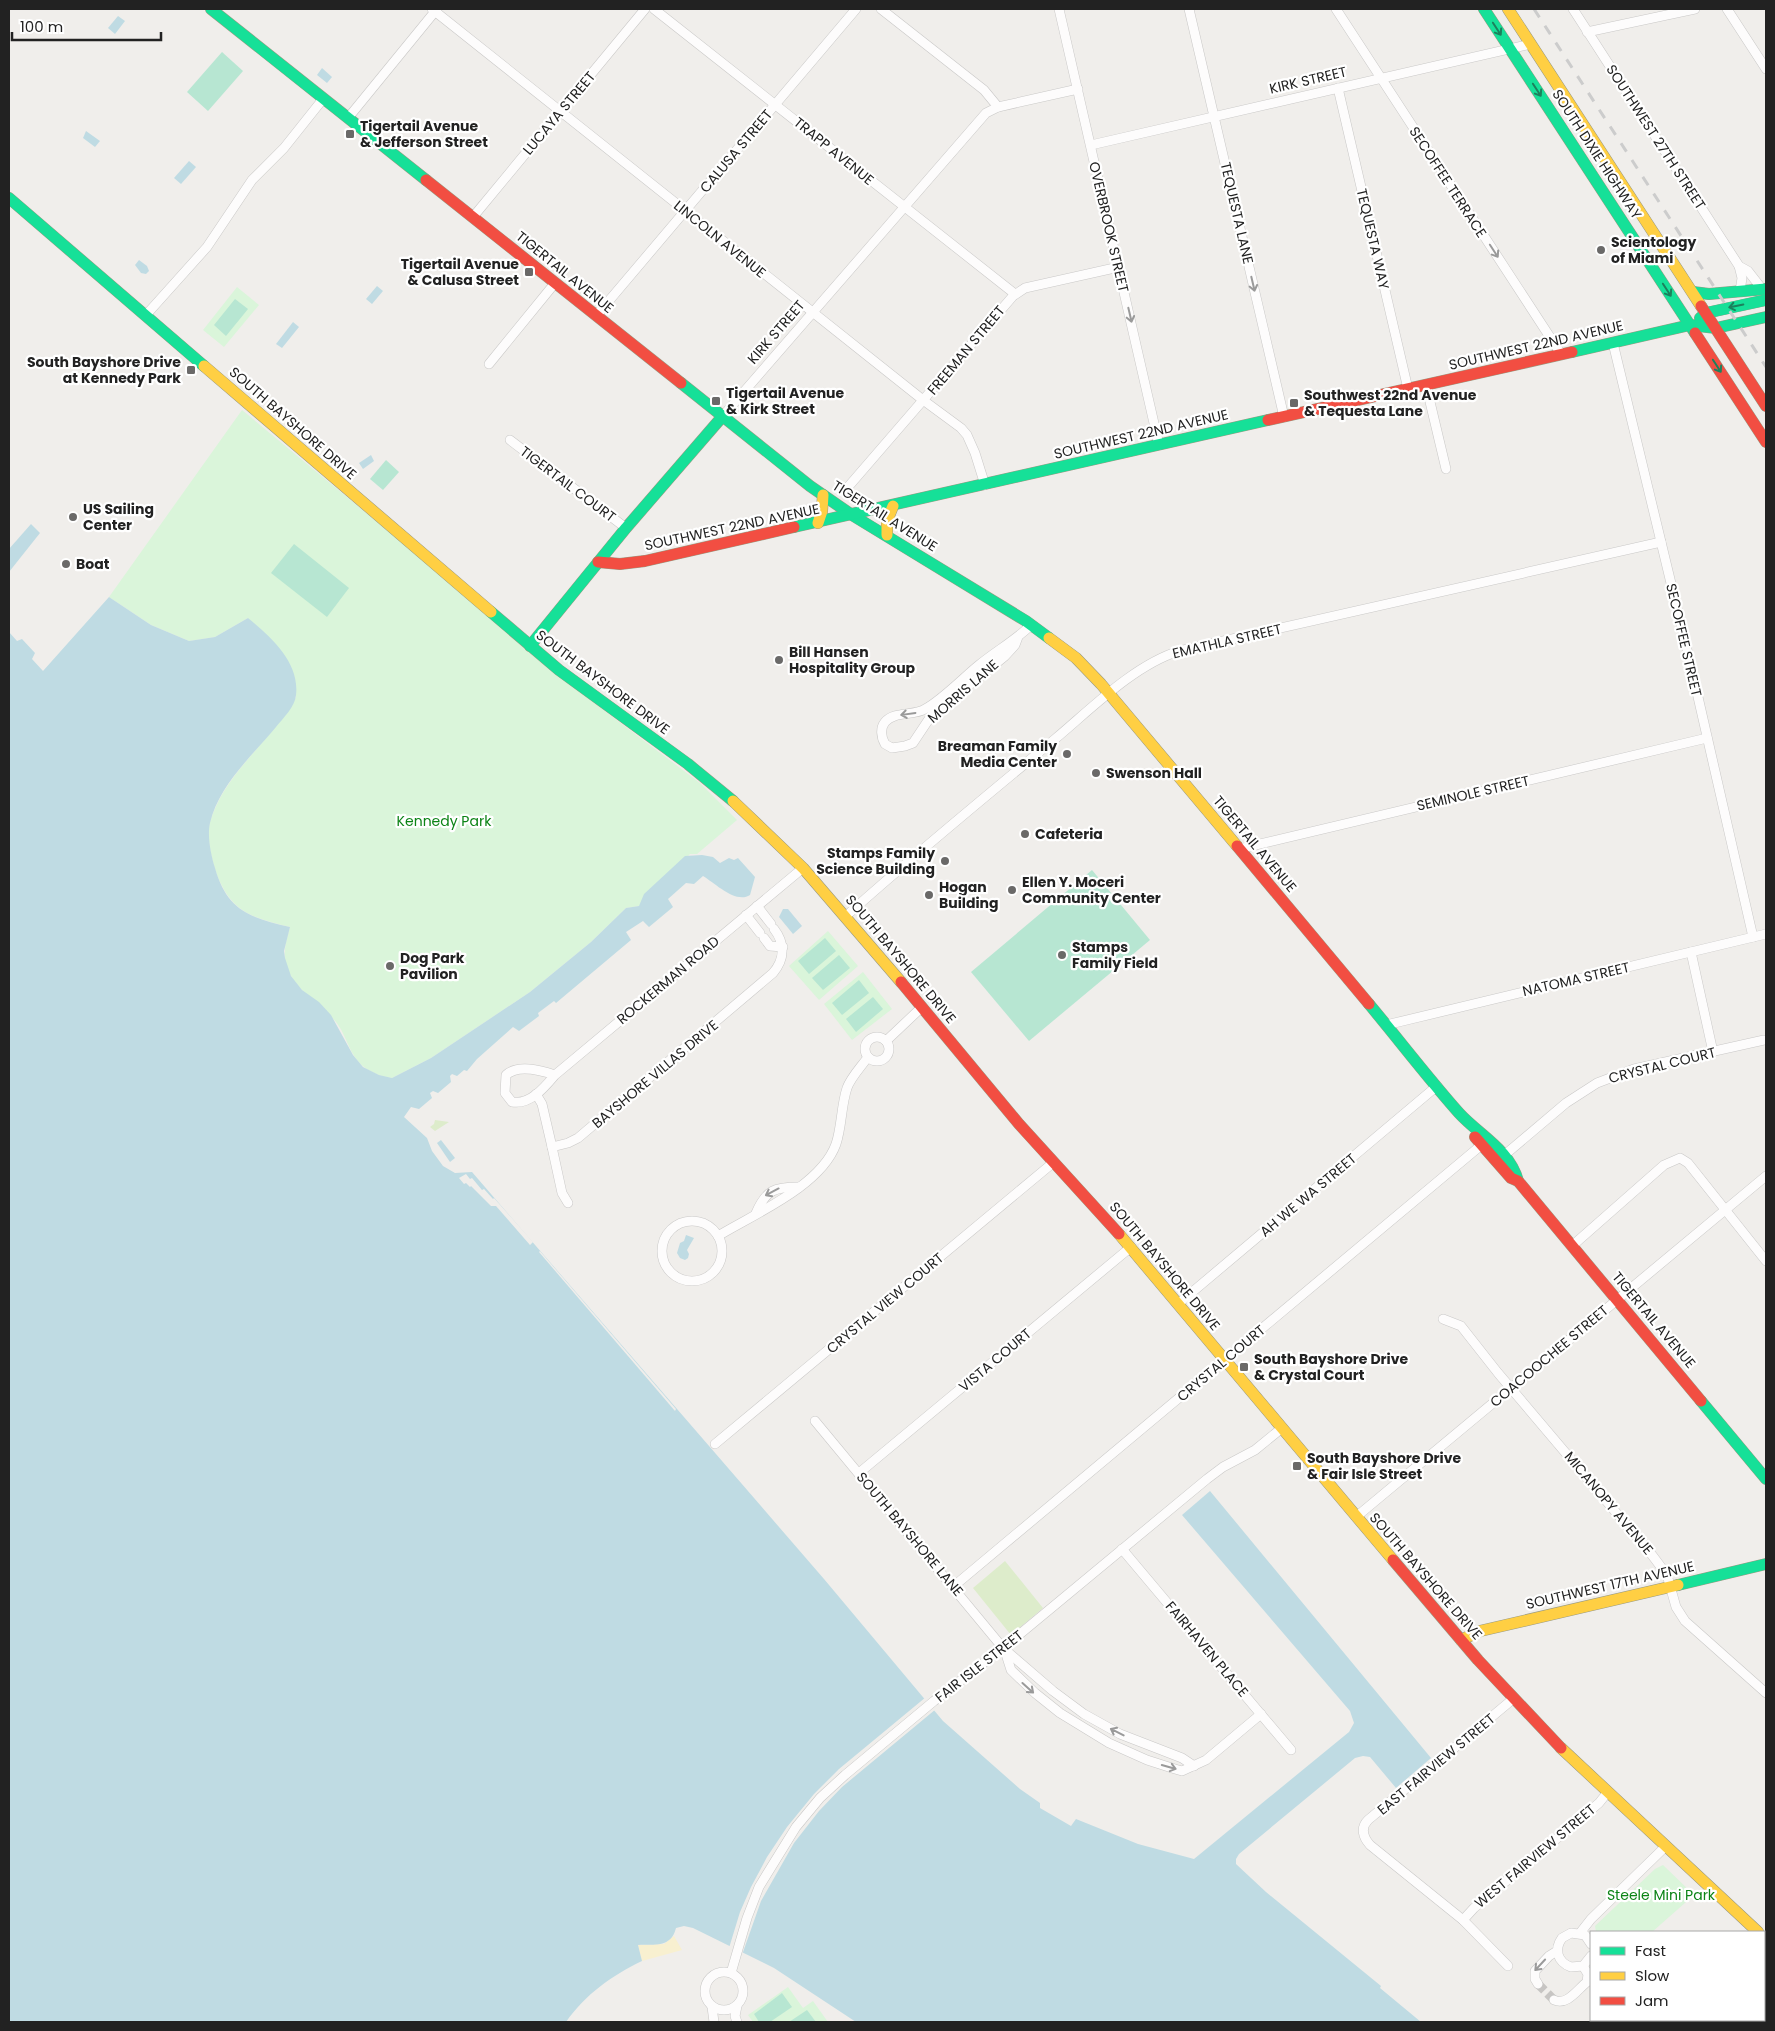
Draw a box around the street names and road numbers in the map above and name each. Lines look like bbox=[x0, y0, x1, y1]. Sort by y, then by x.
street label: KIRK STREET bbox=[1267, 61, 1349, 99]
street label: SOUTHWEST 27TH STREET bbox=[1602, 61, 1711, 214]
street label: LUCAYA STREET bbox=[518, 67, 600, 159]
street label: SOUTH DIXIE HIGHWAY bbox=[1547, 85, 1647, 223]
street label: CALUSA STREET bbox=[695, 105, 777, 197]
street label: TRAPP AVENUE bbox=[790, 112, 878, 190]
street label: SECOFFEE TERRACE bbox=[1405, 123, 1491, 241]
street label: OVERBROOK STREET bbox=[1084, 160, 1134, 295]
street label: TEQUESTA LANE bbox=[1216, 160, 1258, 266]
street label: TEQUESTA WAY bbox=[1352, 187, 1394, 291]
street label: LINCOLN AVENUE bbox=[670, 196, 770, 282]
street label: TIGERTAIL AVENUE bbox=[512, 226, 618, 318]
street label: KIRK STREET bbox=[743, 295, 810, 368]
street label: FREEMAN STREET bbox=[923, 301, 1010, 399]
street label: SOUTHWEST 22ND AVENUE bbox=[1447, 315, 1625, 375]
street label: SOUTH BAYSHORE DRIVE bbox=[225, 362, 361, 484]
street label: SOUTHWEST 22ND AVENUE bbox=[1052, 404, 1230, 464]
street label: TIGERTAIL COURT bbox=[516, 441, 620, 527]
street label: TIGERTAIL AVENUE bbox=[829, 476, 941, 556]
street label: SOUTHWEST 22ND AVENUE bbox=[643, 499, 821, 555]
street label: SECOFFEE STREET bbox=[1661, 581, 1707, 699]
street label: EMATHLA STREET bbox=[1170, 619, 1284, 663]
street label: SOUTH BAYSHORE DRIVE bbox=[532, 625, 674, 739]
street label: MORRIS LANE bbox=[923, 655, 1003, 727]
street label: SEMINOLE STREET bbox=[1415, 770, 1532, 816]
street label: TIGERTAIL AVENUE bbox=[1209, 791, 1301, 897]
street label: SOUTH BAYSHORE DRIVE bbox=[841, 890, 961, 1028]
street label: ROCKERMAN ROAD bbox=[612, 931, 724, 1029]
street label: NATOMA STREET bbox=[1520, 957, 1632, 1001]
street label: BAYSHORE VILLAS DRIVE bbox=[588, 1015, 722, 1133]
street label: CRYSTAL COURT bbox=[1606, 1042, 1718, 1088]
street label: AH WE WA STREET bbox=[1255, 1148, 1361, 1241]
street label: SOUTH BAYSHORE DRIVE bbox=[1105, 1197, 1225, 1335]
street label: CRYSTAL VIEW COURT bbox=[822, 1248, 948, 1358]
street label: TIGERTAIL AVENUE bbox=[1608, 1267, 1700, 1373]
street label: COACOOCHEE STREET bbox=[1486, 1300, 1613, 1412]
street label: CRYSTAL COURT bbox=[1172, 1320, 1270, 1406]
street label: VISTA COURT bbox=[954, 1323, 1036, 1396]
street label: MICANOPY AVENUE bbox=[1560, 1447, 1658, 1559]
street label: SOUTH BAYSHORE LANE bbox=[852, 1468, 968, 1600]
street label: SOUTH BAYSHORE DRIVE bbox=[1365, 1508, 1487, 1644]
street label: SOUTHWEST 17TH AVENUE bbox=[1524, 1556, 1696, 1614]
street label: FAIRHAVEN PLACE bbox=[1161, 1597, 1253, 1701]
street label: FAIR ISLE STREET bbox=[931, 1625, 1028, 1707]
street label: EAST FAIRVIEW STREET bbox=[1373, 1708, 1500, 1819]
street label: WEST FAIRVIEW STREET bbox=[1470, 1799, 1600, 1913]

